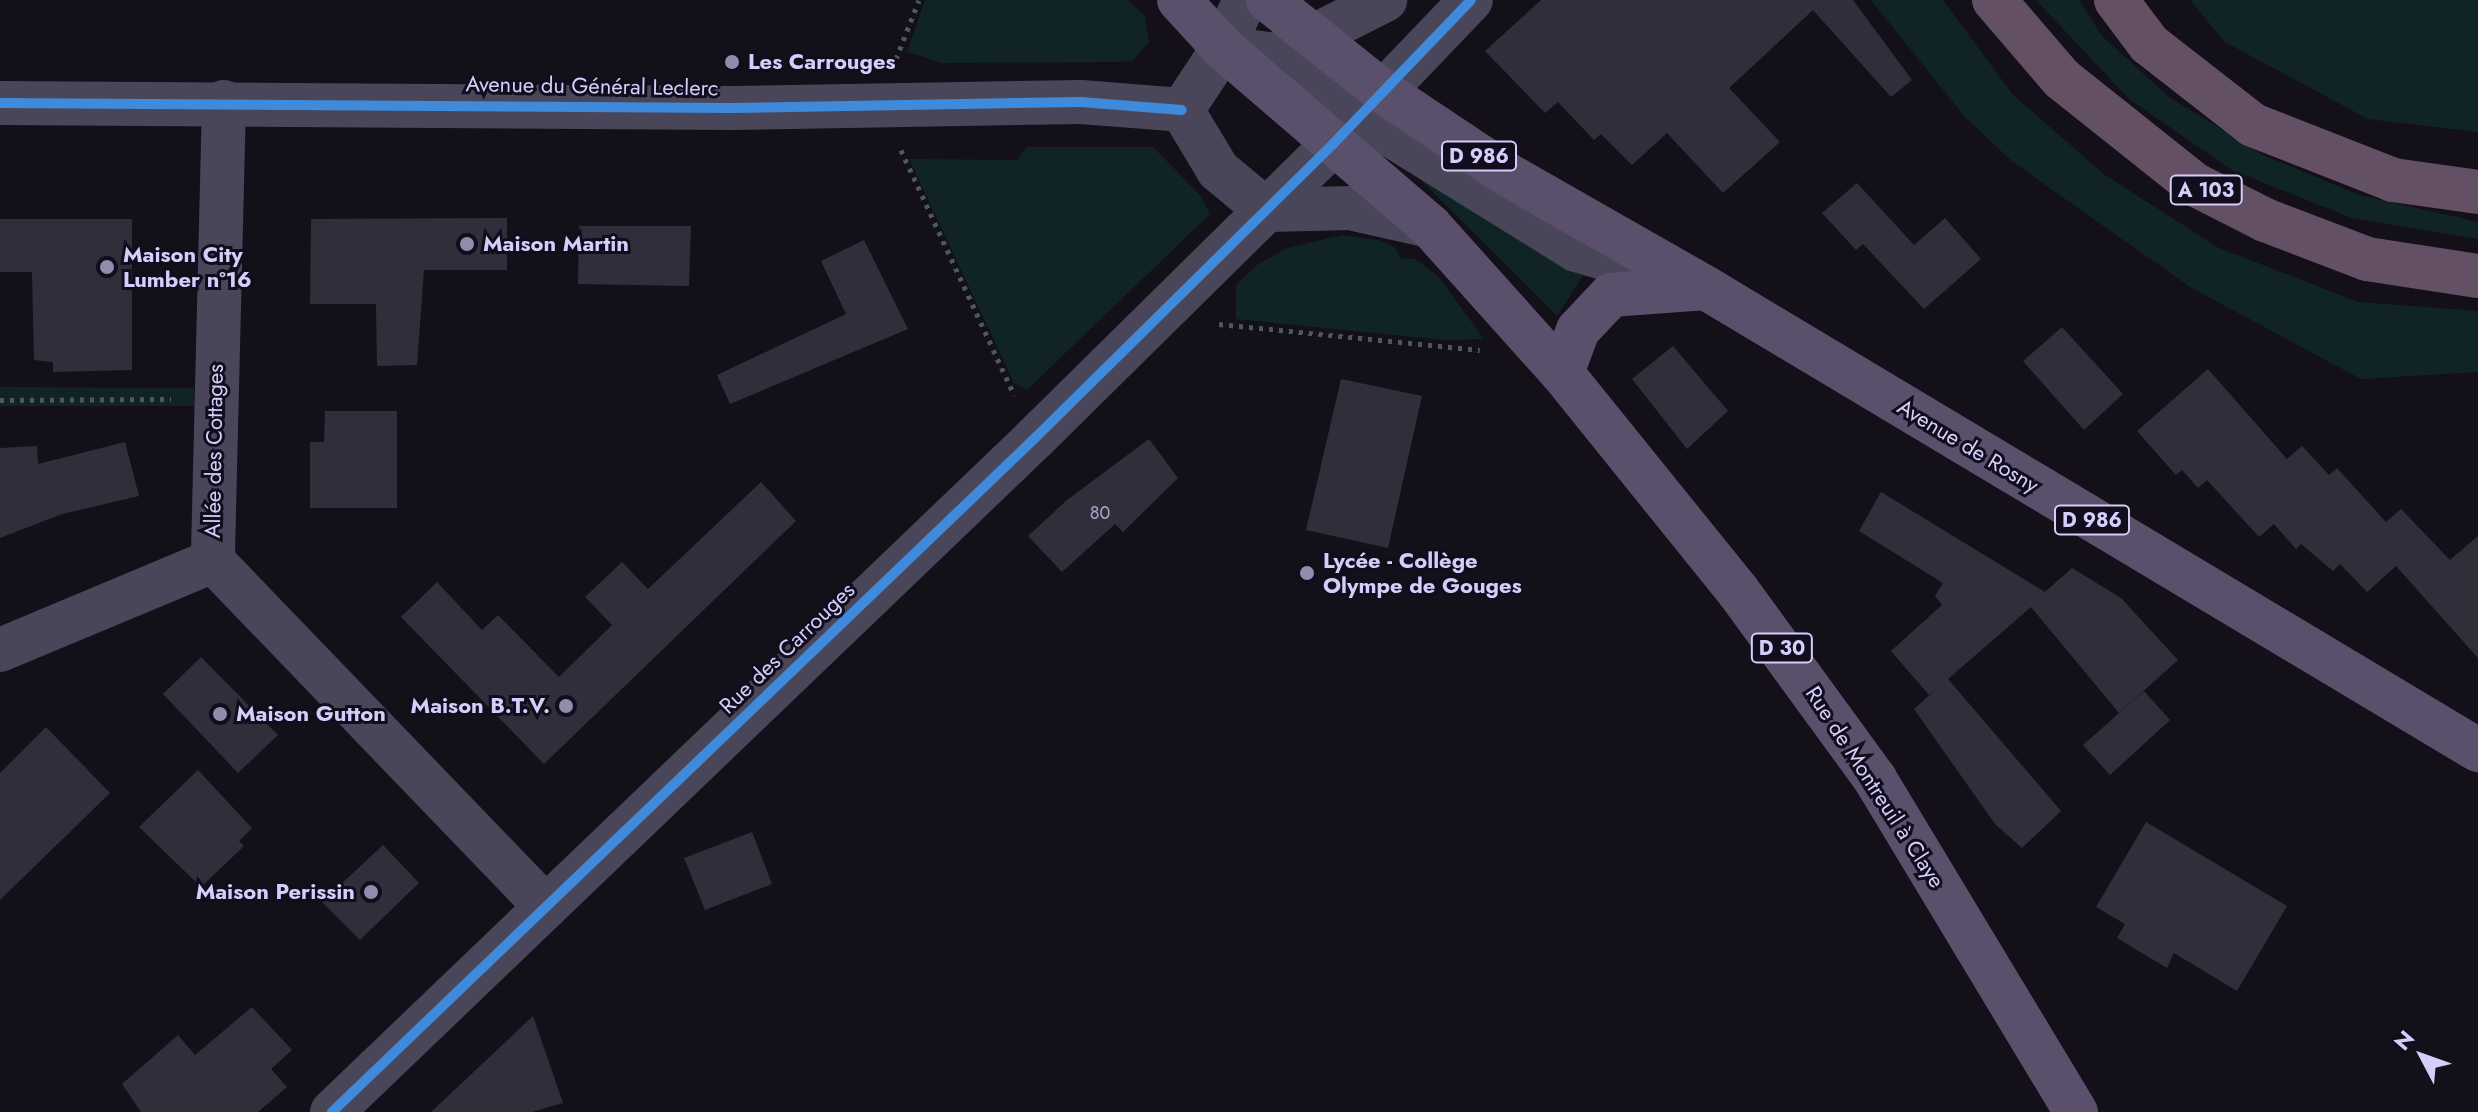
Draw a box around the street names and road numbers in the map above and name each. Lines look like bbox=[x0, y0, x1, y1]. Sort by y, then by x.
street label: Avenue du Général Leclerc bbox=[465, 71, 719, 101]
road number: D 986 bbox=[1441, 140, 1517, 172]
road number: A 103 bbox=[2168, 174, 2244, 206]
street label: Allée des Cottages bbox=[199, 364, 229, 538]
street label: Avenue de Rosny bbox=[1893, 394, 2043, 498]
road number: D 986 bbox=[2054, 504, 2130, 536]
street label: Rue des Carrouges bbox=[714, 577, 860, 719]
road number: D 30 bbox=[1750, 632, 1814, 664]
street label: Rue de Montreuil à Claye bbox=[1800, 681, 1950, 893]

